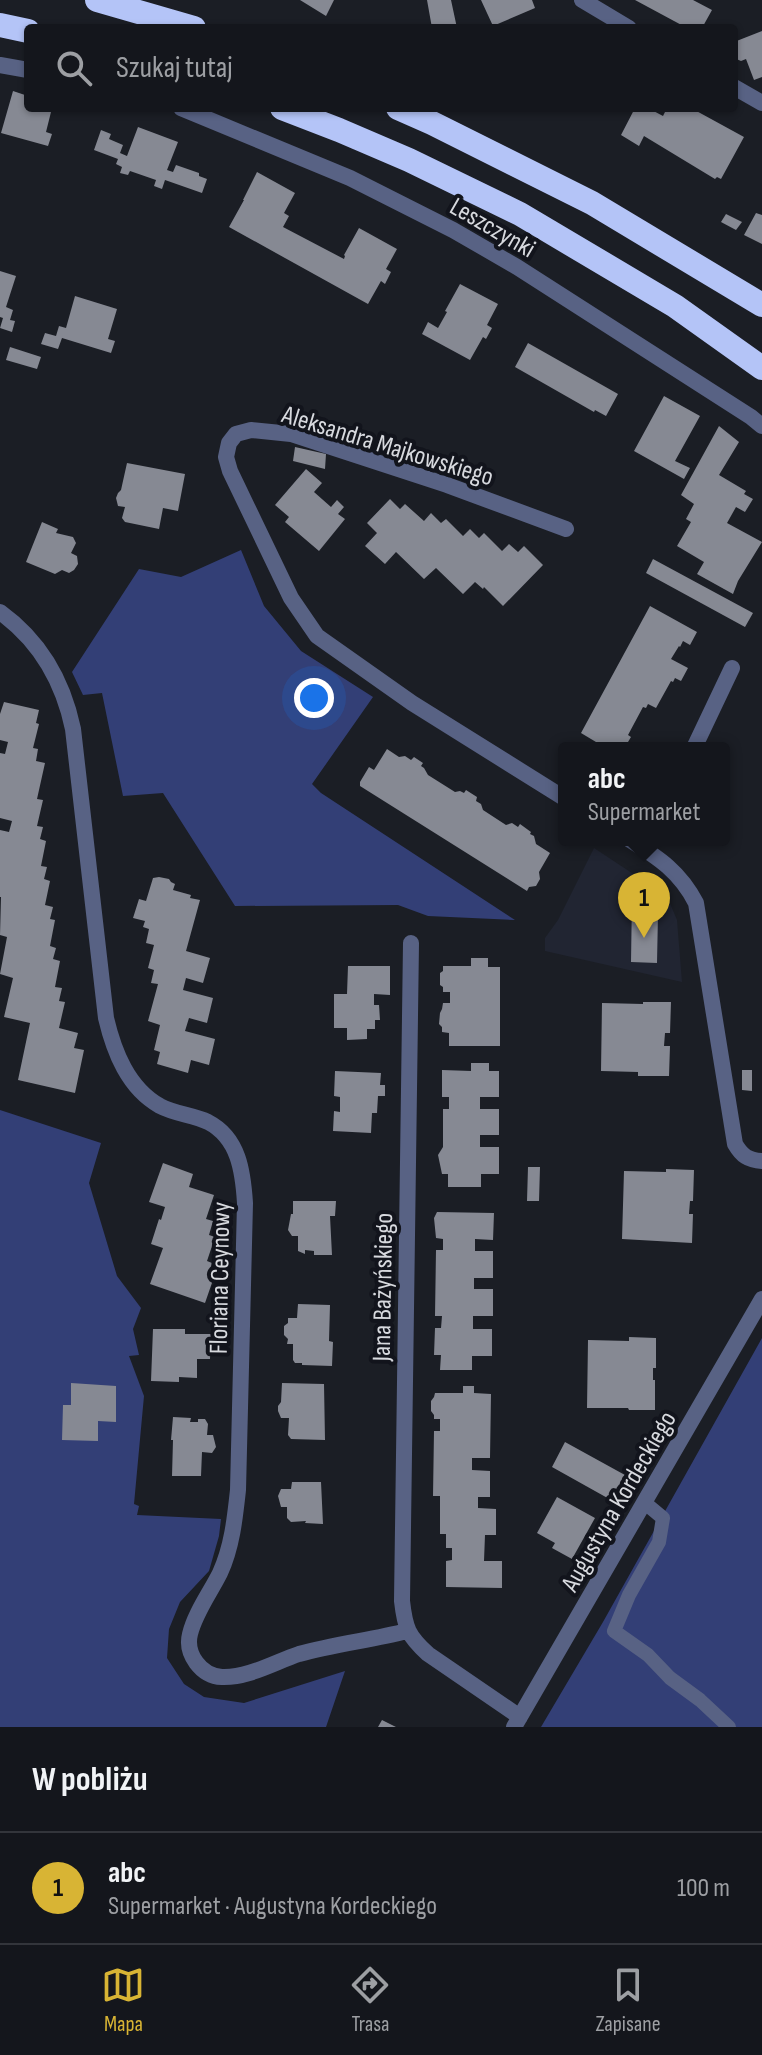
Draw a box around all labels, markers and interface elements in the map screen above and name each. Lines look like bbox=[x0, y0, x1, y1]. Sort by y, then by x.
search box bbox=[24, 24, 738, 112]
icon: search bbox=[52, 46, 96, 90]
text: Szukaj tutaj bbox=[116, 50, 233, 86]
street label: Leszczynki bbox=[444, 192, 540, 265]
street label: Aleksandra Majkowskiego bbox=[277, 399, 497, 493]
your location bbox=[294, 678, 334, 718]
popup bbox=[558, 742, 730, 846]
text: abc bbox=[588, 761, 626, 797]
text: Supermarket bbox=[588, 797, 700, 828]
pin: 1 bbox=[618, 872, 670, 938]
street label: Floriana Ceynowy bbox=[204, 1202, 237, 1354]
street label: Jana Bażyńskiego bbox=[367, 1213, 400, 1363]
street label: Augustyna Kordeckiego bbox=[555, 1406, 683, 1598]
text: W pobliżu bbox=[32, 1759, 148, 1800]
text: abc bbox=[108, 1855, 146, 1891]
text: 1 bbox=[53, 1873, 63, 1904]
text: 100 m bbox=[677, 1873, 730, 1904]
text: Supermarket · Augustyna Kordeckiego bbox=[108, 1891, 437, 1922]
tab: Mapa bbox=[101, 1963, 145, 2038]
tab: Trasa bbox=[348, 1963, 392, 2038]
tab: Zapisane bbox=[595, 1963, 661, 2038]

